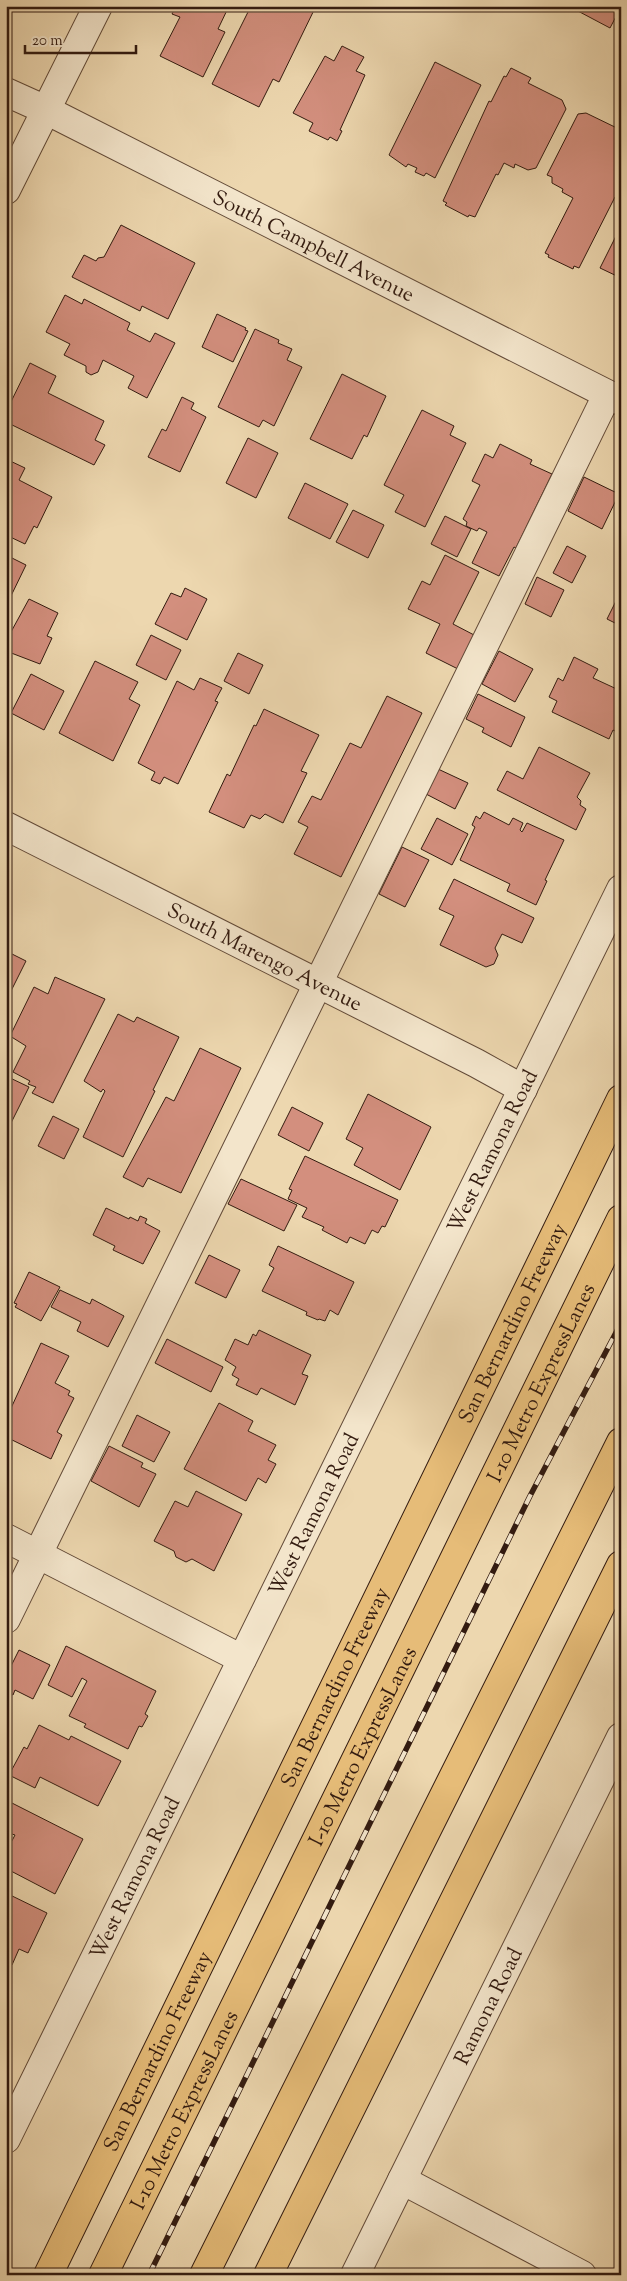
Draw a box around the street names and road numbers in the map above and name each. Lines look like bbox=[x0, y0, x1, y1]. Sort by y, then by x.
street label: South Campbell Avenue bbox=[207, 184, 419, 311]
street label: South Marengo Avenue bbox=[161, 897, 367, 1020]
street label: West Ramona Road bbox=[441, 1065, 547, 1239]
street label: San Bernardino Freeway bbox=[452, 1218, 576, 1429]
street label: I-10 Metro ExpressLanes bbox=[481, 1279, 604, 1488]
street label: West Ramona Road bbox=[262, 1429, 368, 1602]
street label: San Bernardino Freeway bbox=[275, 1582, 398, 1793]
street label: I-10 Metro ExpressLanes bbox=[303, 1642, 426, 1852]
street label: West Ramona Road bbox=[83, 1792, 189, 1965]
street label: Ramona Road bbox=[448, 1943, 531, 2071]
street label: San Bernardino Freeway bbox=[97, 1946, 221, 2157]
street label: I-10 Metro ExpressLanes bbox=[124, 2006, 247, 2215]

